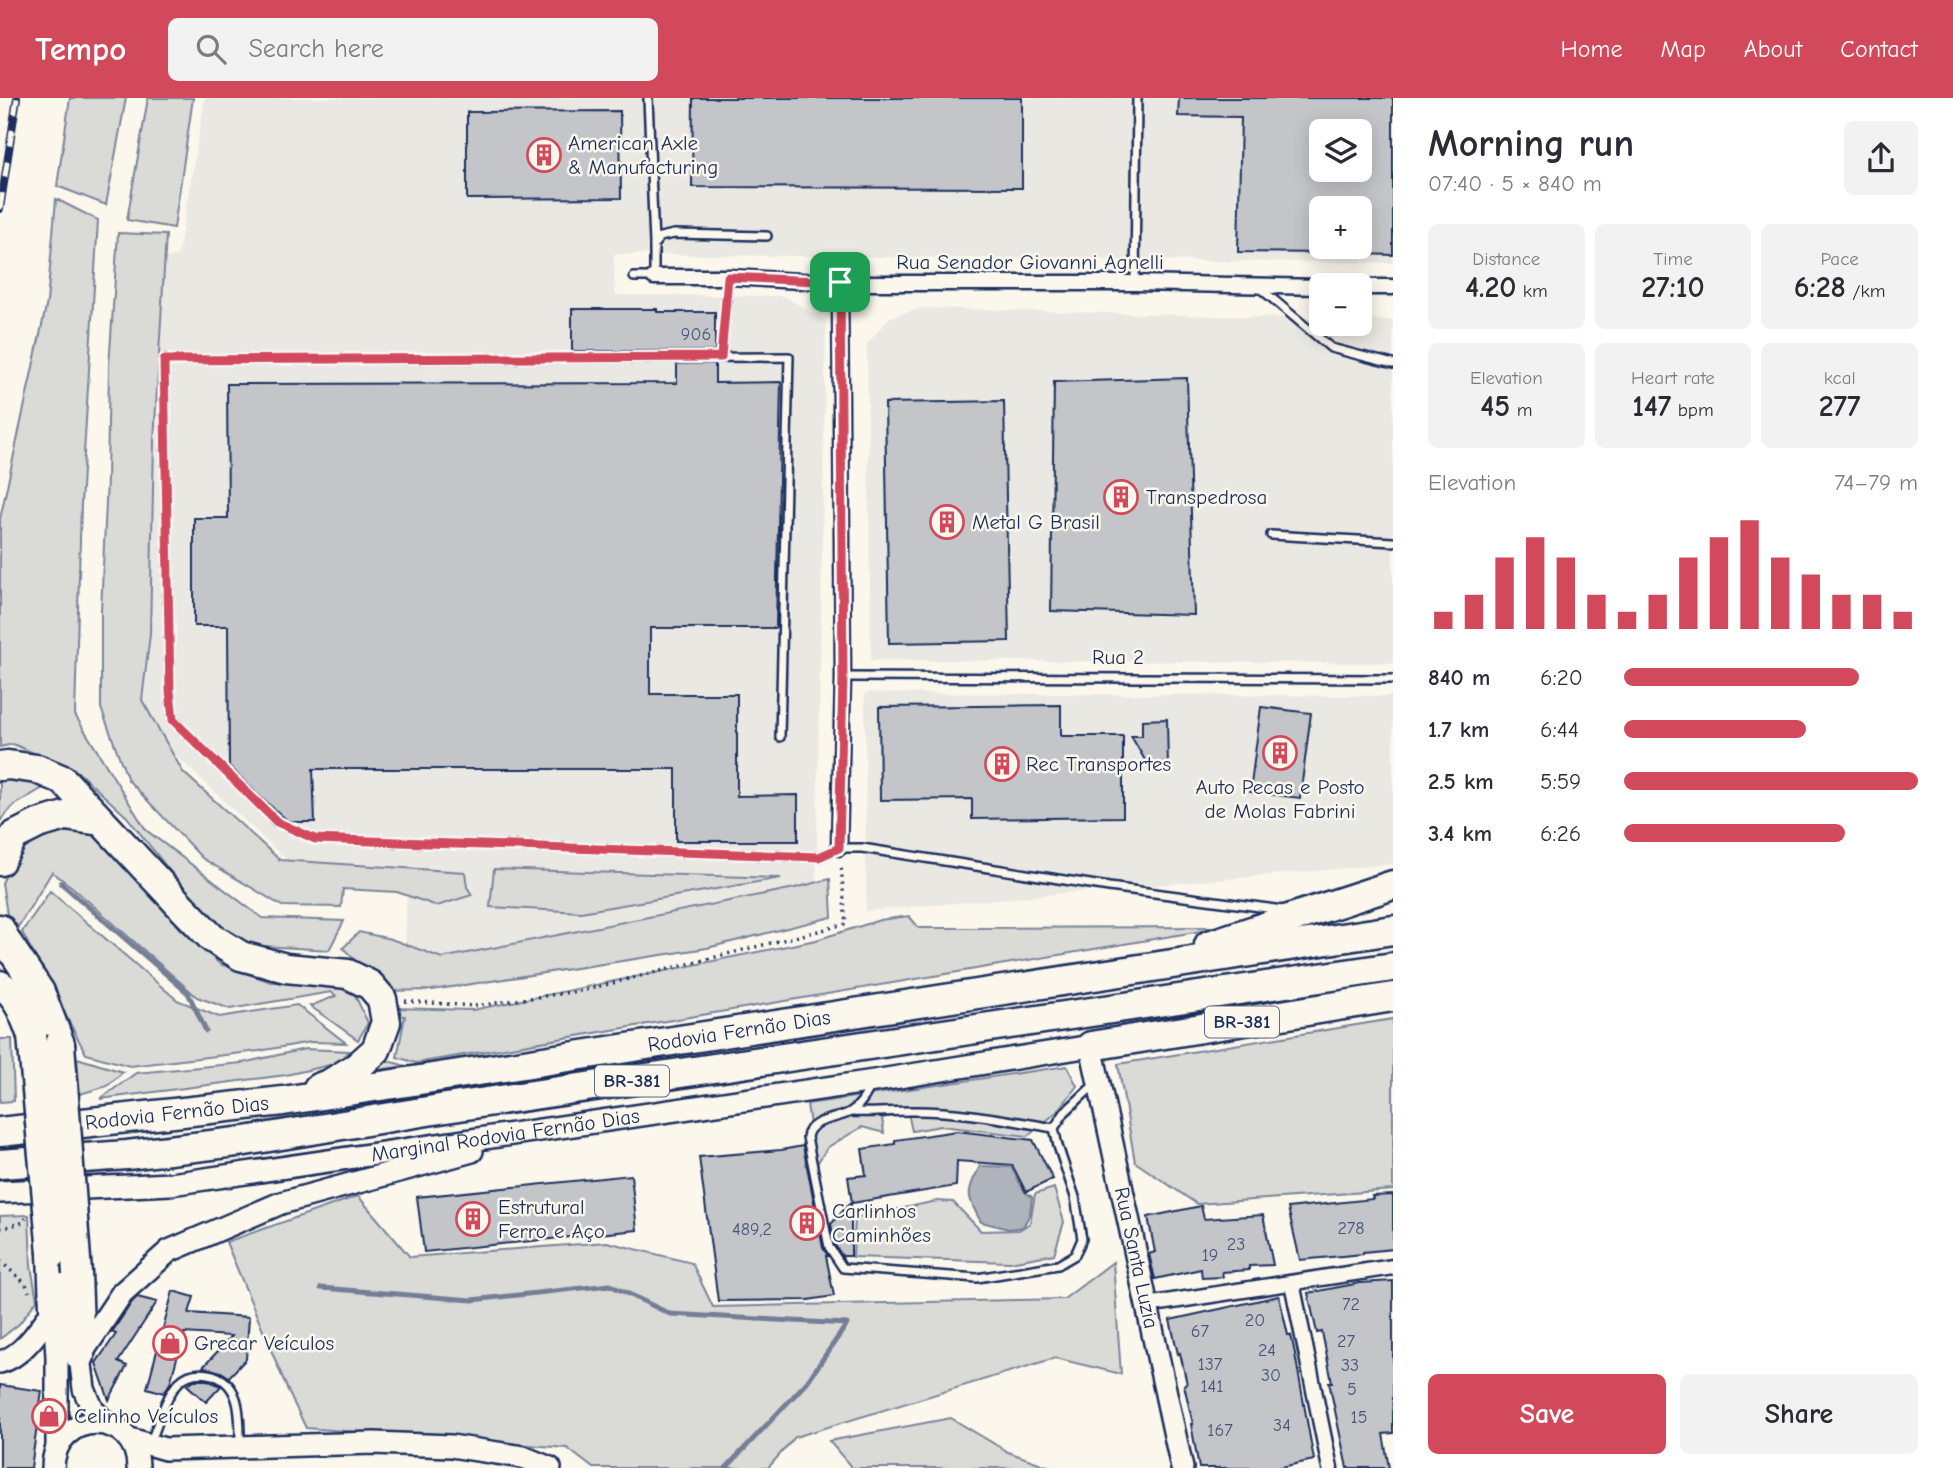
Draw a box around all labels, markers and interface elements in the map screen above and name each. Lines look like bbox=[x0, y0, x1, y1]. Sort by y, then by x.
search box bbox=[168, 18, 658, 81]
text: Tempo bbox=[35, 30, 126, 68]
icon: search bbox=[192, 30, 230, 68]
text: Search here bbox=[248, 34, 384, 64]
text: Home bbox=[1561, 35, 1622, 63]
text: Map bbox=[1660, 35, 1706, 63]
text: About bbox=[1744, 35, 1802, 63]
text: Contact bbox=[1840, 35, 1918, 63]
map controls bbox=[1309, 119, 1372, 336]
button: layers bbox=[1309, 119, 1372, 182]
button: share bbox=[1844, 121, 1918, 195]
text: Morning run bbox=[1428, 122, 1634, 166]
place label: American Axle & Manufacturing bbox=[568, 131, 718, 179]
building icon: American Axle & Manufacturing bbox=[525, 136, 563, 174]
text: 07:40 · 5 × 840 m bbox=[1428, 170, 1602, 197]
button: + bbox=[1309, 196, 1372, 259]
text: Distance bbox=[1472, 248, 1540, 270]
text: Time bbox=[1653, 248, 1693, 270]
text: Pace bbox=[1821, 248, 1859, 270]
street label: Rua Senador Giovanni Agnelli bbox=[896, 250, 1164, 274]
pin bbox=[810, 252, 870, 312]
icon: arrive bbox=[821, 263, 859, 301]
text: 4.20 bbox=[1465, 270, 1517, 305]
text: 27:10 bbox=[1641, 270, 1705, 305]
text: 6:28 bbox=[1794, 270, 1846, 305]
button: − bbox=[1309, 273, 1372, 336]
text: km bbox=[1517, 280, 1548, 302]
text: /km bbox=[1846, 280, 1886, 302]
house number: 906 bbox=[681, 324, 711, 345]
text: Elevation bbox=[1470, 367, 1543, 389]
text: Heart rate bbox=[1631, 367, 1715, 389]
text: kcal bbox=[1824, 367, 1856, 389]
text: 45 bbox=[1480, 389, 1510, 424]
text: 147 bbox=[1632, 389, 1671, 424]
text: 277 bbox=[1819, 389, 1860, 424]
text: m bbox=[1510, 399, 1532, 421]
text: bpm bbox=[1671, 399, 1714, 421]
text: Elevation bbox=[1428, 469, 1516, 496]
text: 74–79 m bbox=[1834, 469, 1918, 496]
building icon: Transpedrosa bbox=[1102, 478, 1140, 516]
place label: Transpedrosa bbox=[1146, 485, 1267, 509]
building icon: Metal G Brasil bbox=[928, 503, 966, 541]
place label: Metal G Brasil bbox=[972, 510, 1100, 534]
street label: Rua 2 bbox=[1092, 645, 1144, 669]
text: 840 m bbox=[1428, 664, 1490, 691]
text: 6:20 bbox=[1540, 664, 1583, 691]
text: 1.7 km bbox=[1428, 716, 1489, 743]
text: 6:44 bbox=[1540, 716, 1579, 743]
building icon: Auto Pecas e Posto de Molas Fabrini bbox=[1261, 734, 1299, 772]
building icon: Rec Transportes bbox=[983, 745, 1021, 783]
place label: Rec Transportes bbox=[1026, 752, 1171, 776]
text: 2.5 km bbox=[1428, 768, 1494, 795]
text: 5:59 bbox=[1540, 768, 1581, 795]
place label: Auto Pecas e Posto de Molas Fabrini bbox=[1195, 775, 1365, 823]
text: 3.4 km bbox=[1428, 820, 1492, 847]
text: 6:26 bbox=[1540, 820, 1581, 847]
street label: Rodovia Fernão Dias bbox=[646, 1005, 832, 1057]
road number: BR-381 bbox=[1205, 1006, 1279, 1038]
road number: BR-381 bbox=[595, 1065, 669, 1096]
street label: Rodovia Fernão Dias bbox=[84, 1091, 270, 1135]
street label: Marginal Rodovia Fernão Dias bbox=[369, 1104, 641, 1167]
street label: Rua Santa Luzia bbox=[1110, 1185, 1164, 1331]
place label: Estrutural Ferro e Aço bbox=[498, 1195, 605, 1243]
place label: Carlinhos Caminhões bbox=[832, 1199, 931, 1247]
building icon: Estrutural Ferro e Aço bbox=[454, 1200, 492, 1238]
building icon: Carlinhos Caminhões bbox=[788, 1204, 826, 1242]
house number: 278 bbox=[1337, 1218, 1365, 1239]
house number: 489,2 bbox=[732, 1219, 772, 1240]
house number: 23 bbox=[1227, 1234, 1245, 1255]
house number: 19 bbox=[1202, 1245, 1218, 1266]
house number: 72 bbox=[1342, 1294, 1360, 1315]
house number: 20 bbox=[1245, 1310, 1265, 1331]
house number: 67 bbox=[1191, 1321, 1210, 1342]
shop icon: Grecar Veículos bbox=[151, 1324, 189, 1362]
place label: Grecar Veículos bbox=[194, 1331, 334, 1355]
house number: 27 bbox=[1337, 1331, 1355, 1352]
house number: 24 bbox=[1258, 1340, 1276, 1361]
house number: 137 bbox=[1198, 1354, 1223, 1375]
house number: 33 bbox=[1341, 1355, 1359, 1376]
house number: 30 bbox=[1261, 1365, 1281, 1386]
button: Save bbox=[1428, 1374, 1666, 1454]
button: Share bbox=[1680, 1374, 1918, 1454]
house number: 141 bbox=[1201, 1376, 1223, 1397]
house number: 5 bbox=[1347, 1379, 1357, 1400]
shop icon: Celinho Veículos bbox=[30, 1397, 68, 1435]
place label: Celinho Veículos bbox=[74, 1404, 218, 1428]
house number: 15 bbox=[1351, 1407, 1367, 1428]
house number: 34 bbox=[1273, 1415, 1291, 1436]
house number: 167 bbox=[1207, 1420, 1233, 1441]

